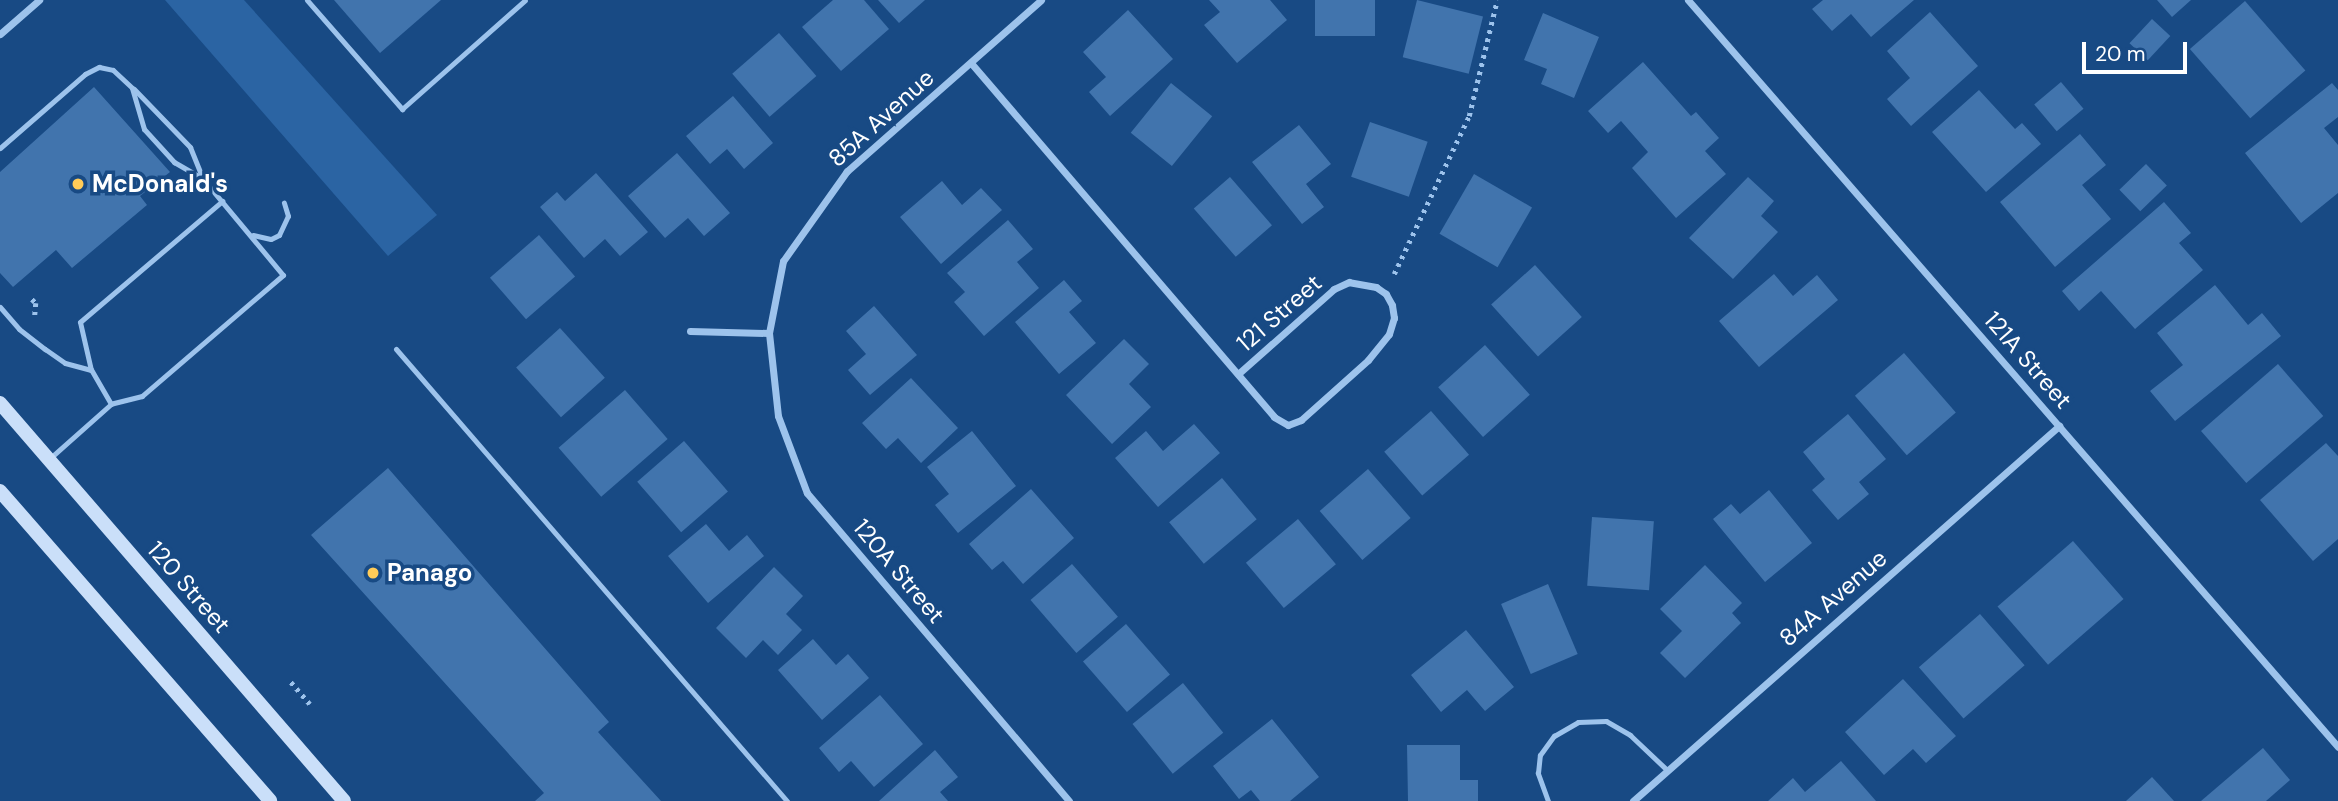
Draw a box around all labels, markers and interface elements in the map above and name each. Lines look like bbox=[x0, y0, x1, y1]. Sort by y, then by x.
scale bar bbox=[2086, 28, 2191, 72]
text: 20 m bbox=[2095, 40, 2146, 68]
street label: 85A Avenue bbox=[822, 63, 940, 173]
place label: McDonald's bbox=[92, 170, 228, 198]
marker: McDonald's bbox=[70, 176, 86, 192]
street label: 121 Street bbox=[1231, 268, 1327, 358]
street label: 121A Street bbox=[1978, 306, 2078, 414]
street label: 120A Street bbox=[847, 513, 951, 629]
street label: 120 Street bbox=[141, 535, 237, 639]
street label: 84A Avenue bbox=[1773, 543, 1893, 653]
place label: Panago bbox=[387, 559, 472, 587]
marker: Panago bbox=[365, 565, 381, 581]

